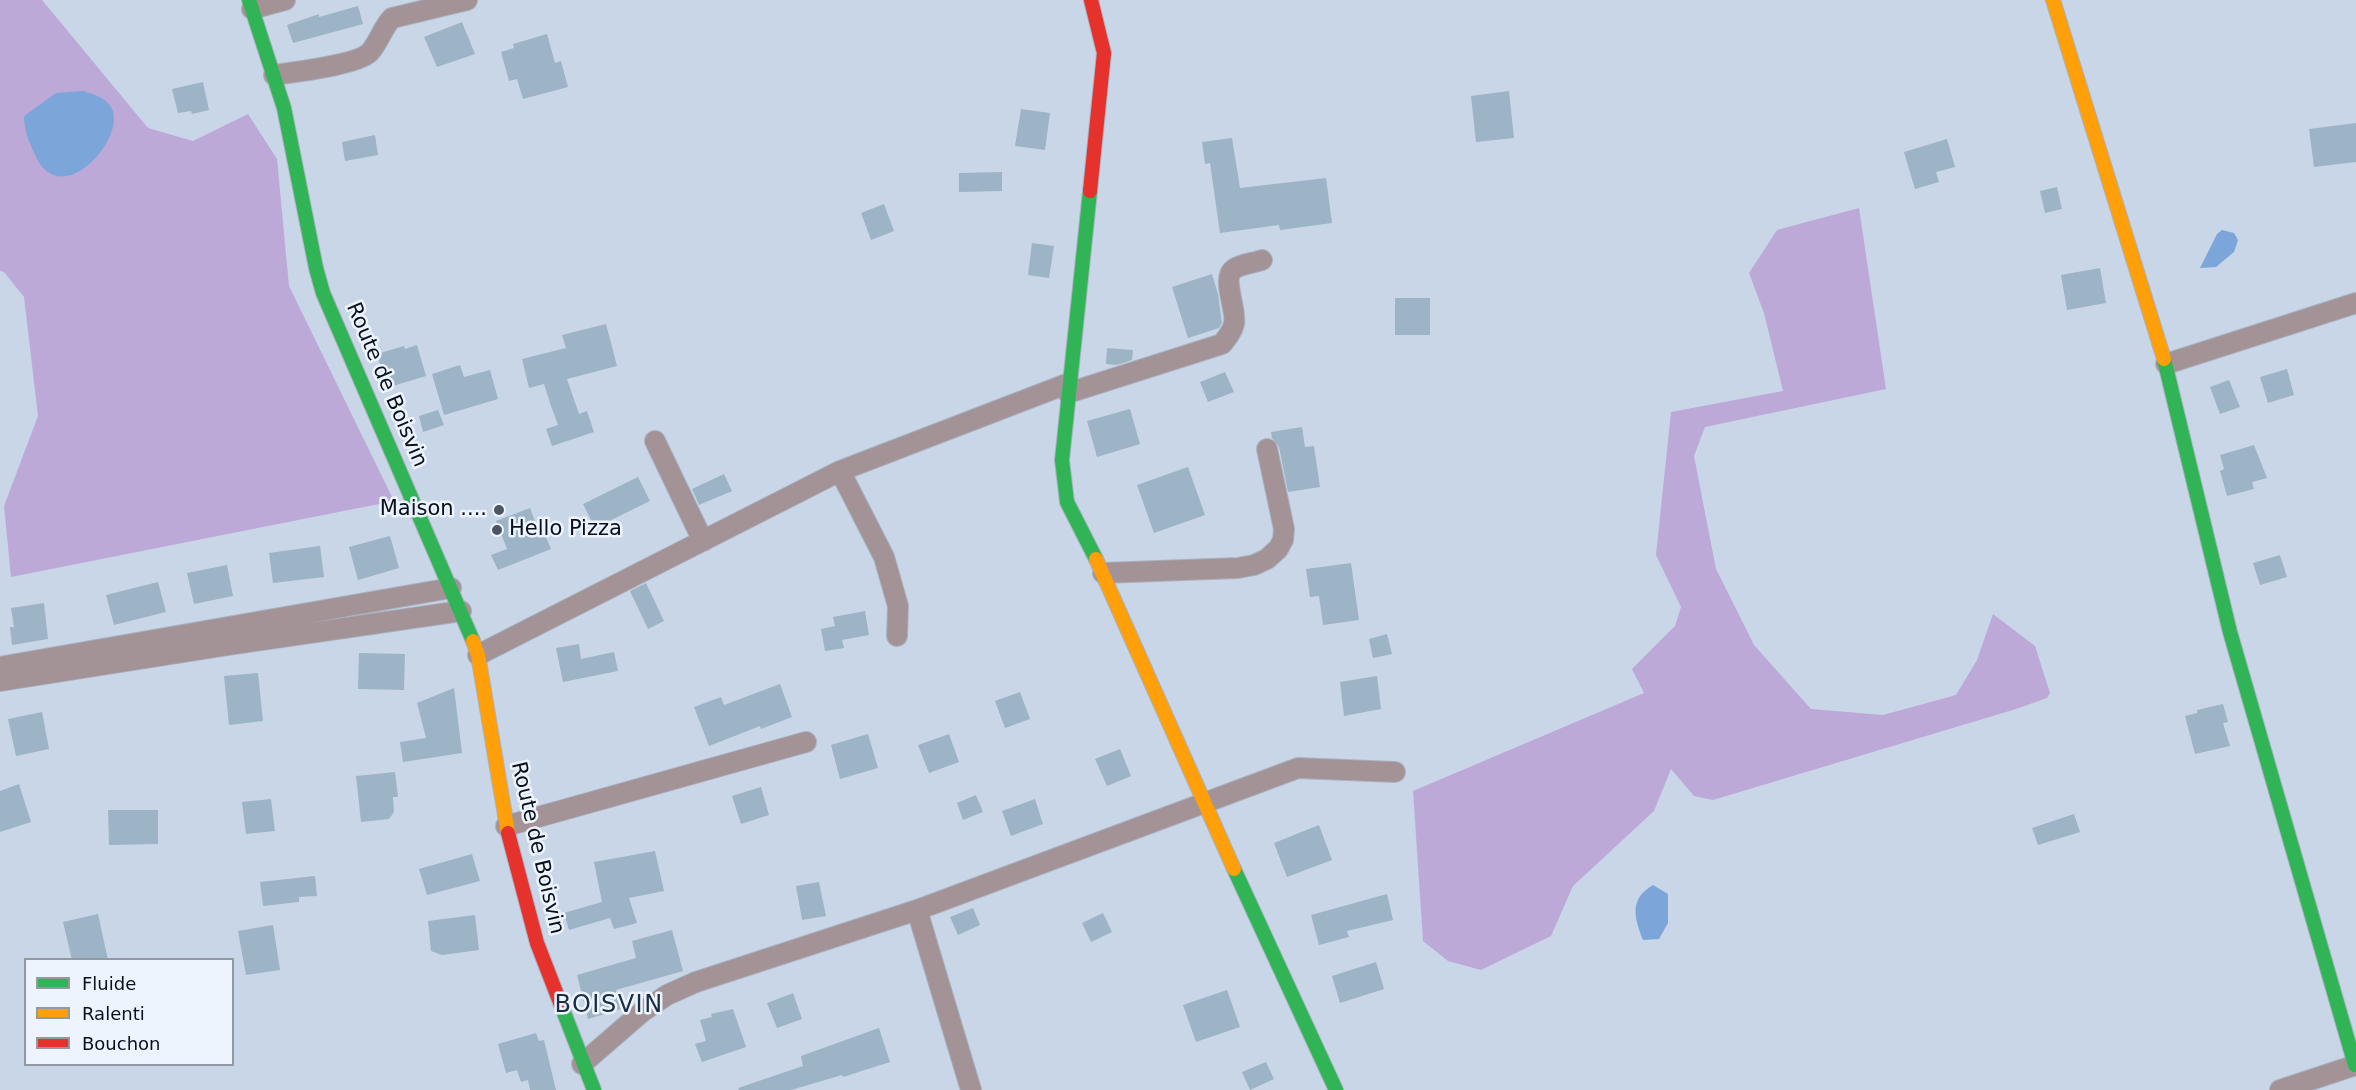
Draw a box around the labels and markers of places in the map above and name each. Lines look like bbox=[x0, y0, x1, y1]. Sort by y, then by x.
place label: Maison .... bbox=[380, 497, 487, 523]
marker: Maison .... bbox=[492, 503, 506, 517]
place label: Hello Pizza bbox=[509, 517, 622, 543]
marker: Hello Pizza bbox=[490, 523, 504, 537]

